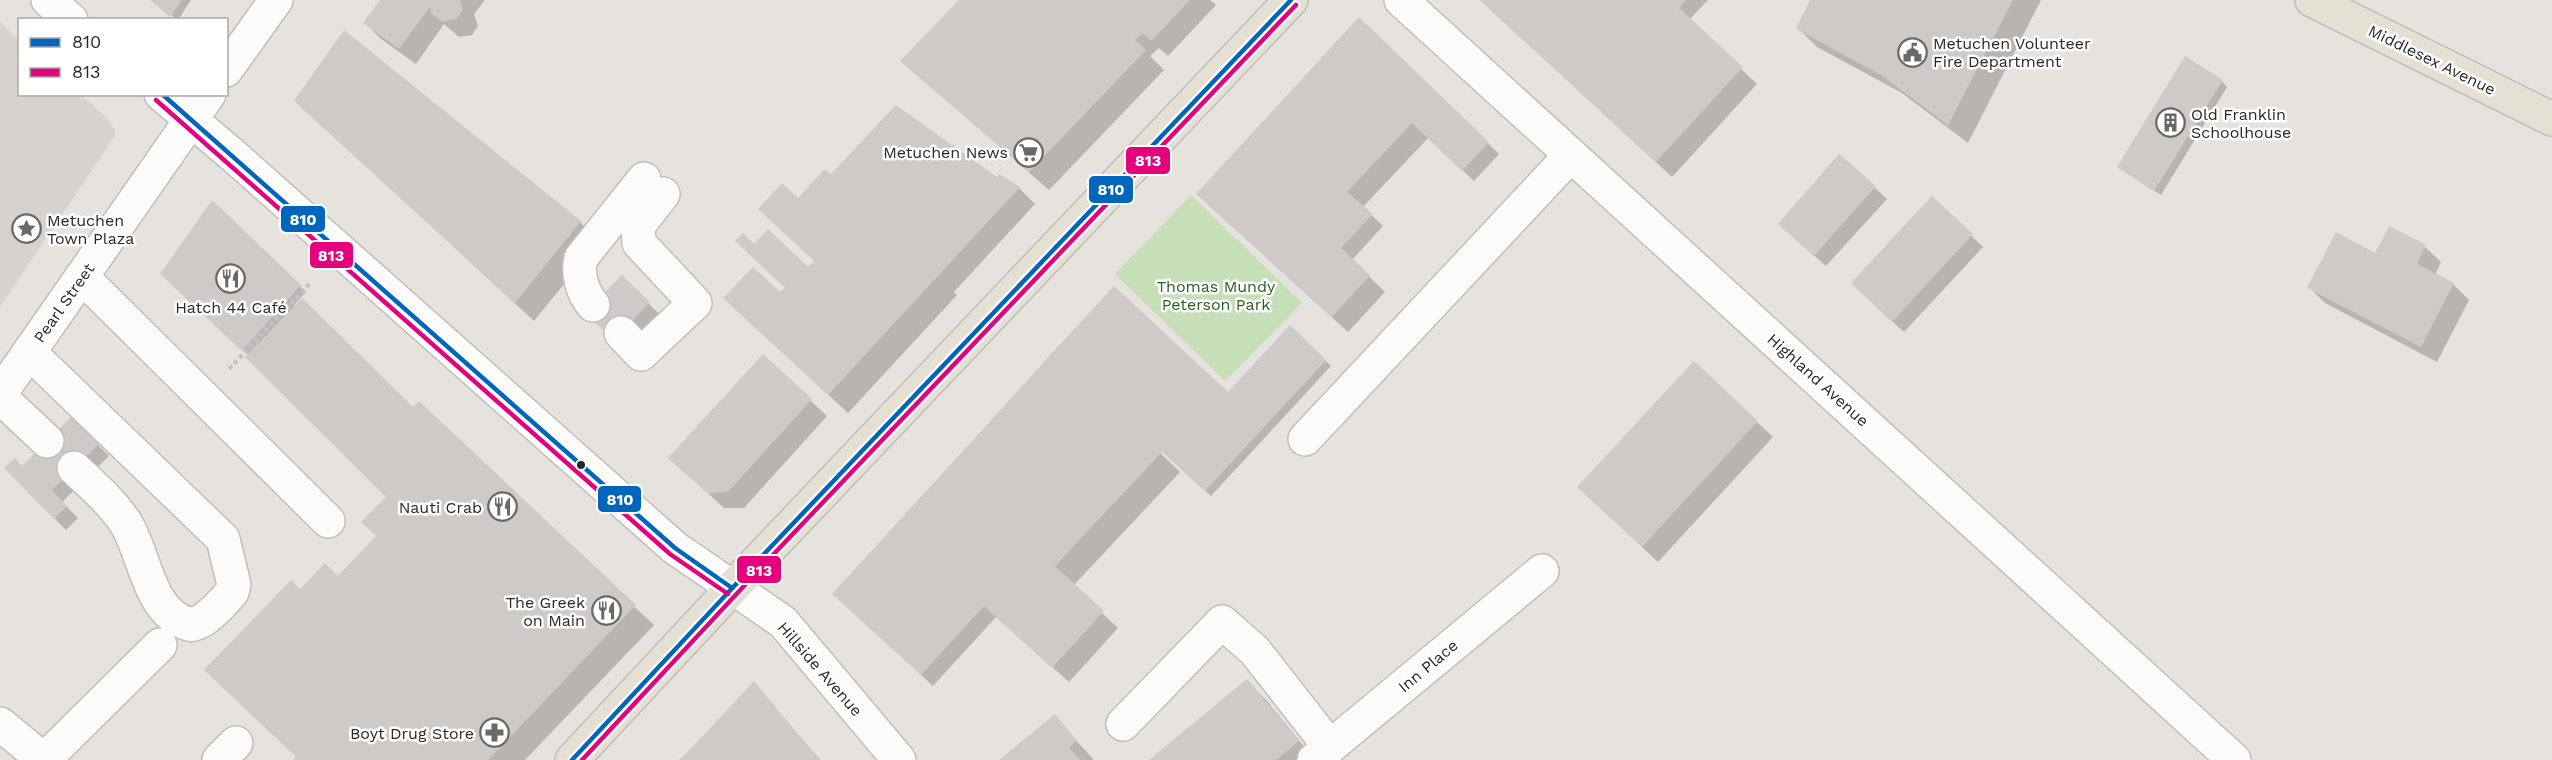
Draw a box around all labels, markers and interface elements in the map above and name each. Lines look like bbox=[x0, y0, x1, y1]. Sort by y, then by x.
legend bbox=[18, 18, 228, 96]
street label: Middlesex Avenue bbox=[2365, 21, 2499, 99]
text: 810 bbox=[72, 31, 101, 52]
place label: Metuchen Volunteer Fire Department bbox=[1933, 34, 2091, 71]
public building icon: Metuchen Volunteer Fire Department bbox=[1896, 36, 1928, 68]
text: 813 bbox=[72, 61, 101, 82]
place label: Old Franklin Schoolhouse bbox=[2191, 105, 2291, 142]
building icon: Old Franklin Schoolhouse bbox=[2154, 107, 2186, 139]
supermarket icon: Metuchen News bbox=[1013, 136, 1045, 168]
place label: Metuchen News bbox=[883, 143, 1008, 162]
line badge: 813 bbox=[1125, 146, 1171, 175]
text: 813 bbox=[1135, 151, 1161, 170]
line badge: 810 bbox=[1088, 175, 1134, 204]
text: 810 bbox=[1097, 180, 1125, 199]
line badge: 810 bbox=[280, 205, 326, 233]
text: 810 bbox=[289, 210, 317, 229]
place label: Metuchen Town Plaza bbox=[47, 211, 134, 248]
place icon: Metuchen Town Plaza bbox=[10, 213, 42, 245]
line badge: 813 bbox=[309, 241, 354, 269]
text: 813 bbox=[318, 246, 344, 265]
street label: Pearl Street bbox=[30, 259, 98, 346]
restaurant icon: Hatch 44 Café bbox=[215, 263, 247, 295]
park label: Thomas Mundy Peterson Park bbox=[1157, 277, 1276, 314]
place label: Hatch 44 Café bbox=[175, 298, 287, 317]
street label: Highland Avenue bbox=[1763, 330, 1873, 430]
unlabelled marker bbox=[575, 459, 587, 471]
line badge: 810 bbox=[597, 485, 642, 513]
text: 810 bbox=[606, 490, 634, 509]
restaurant icon: Nauti Crab bbox=[487, 491, 519, 523]
place label: Nauti Crab bbox=[399, 498, 482, 517]
line badge: 813 bbox=[736, 555, 782, 584]
text: 813 bbox=[746, 561, 772, 580]
place label: The Greek on Main bbox=[506, 593, 585, 630]
restaurant icon: The Greek on Main bbox=[590, 595, 622, 627]
street label: Hillside Avenue bbox=[774, 618, 866, 720]
street label: Inn Place bbox=[1394, 636, 1462, 696]
pharmacy icon: Boyt Drug Store bbox=[479, 717, 511, 749]
place label: Boyt Drug Store bbox=[350, 724, 474, 743]

